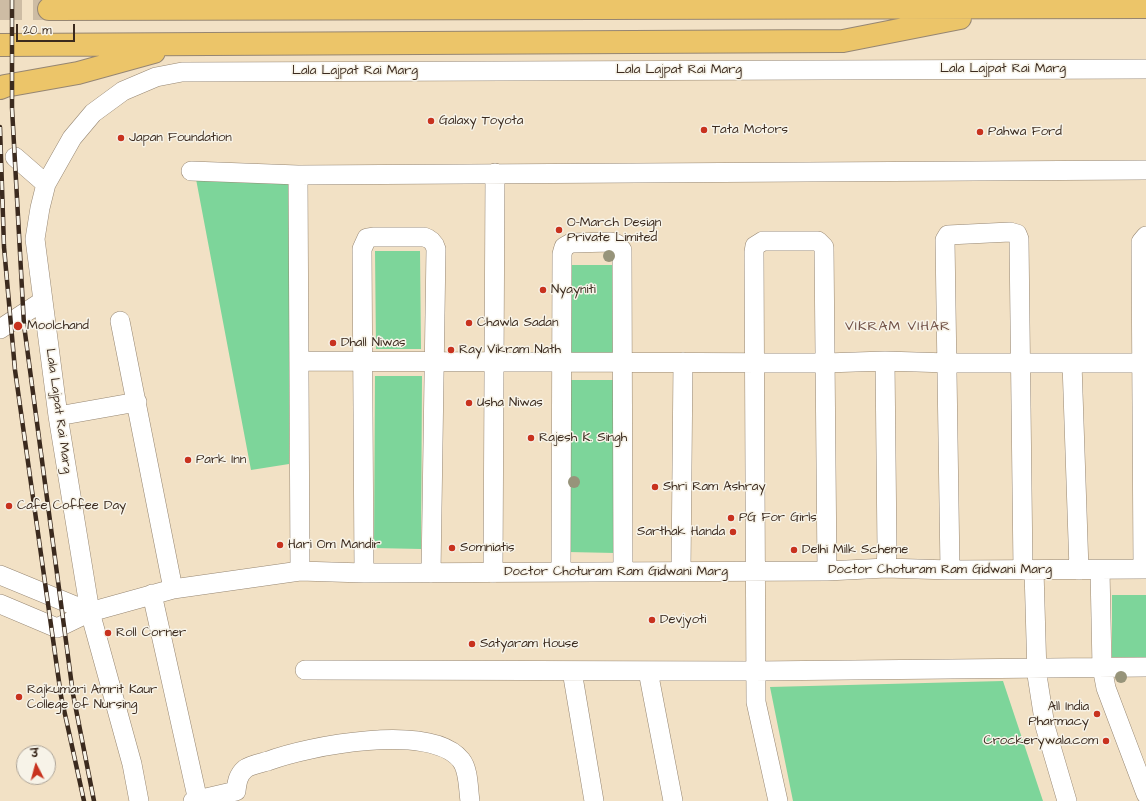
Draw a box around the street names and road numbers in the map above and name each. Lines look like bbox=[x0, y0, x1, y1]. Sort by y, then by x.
street label: Lala Lajpat Rai Marg bbox=[940, 61, 1066, 77]
street label: Lala Lajpat Rai Marg bbox=[616, 62, 742, 78]
street label: Lala Lajpat Rai Marg bbox=[292, 63, 418, 79]
street label: Lala Lajpat Rai Marg bbox=[42, 348, 74, 474]
street label: Doctor Choturam Ram Gidwani Marg bbox=[828, 562, 1052, 578]
street label: Doctor Choturam Ram Gidwani Marg bbox=[504, 564, 728, 580]

